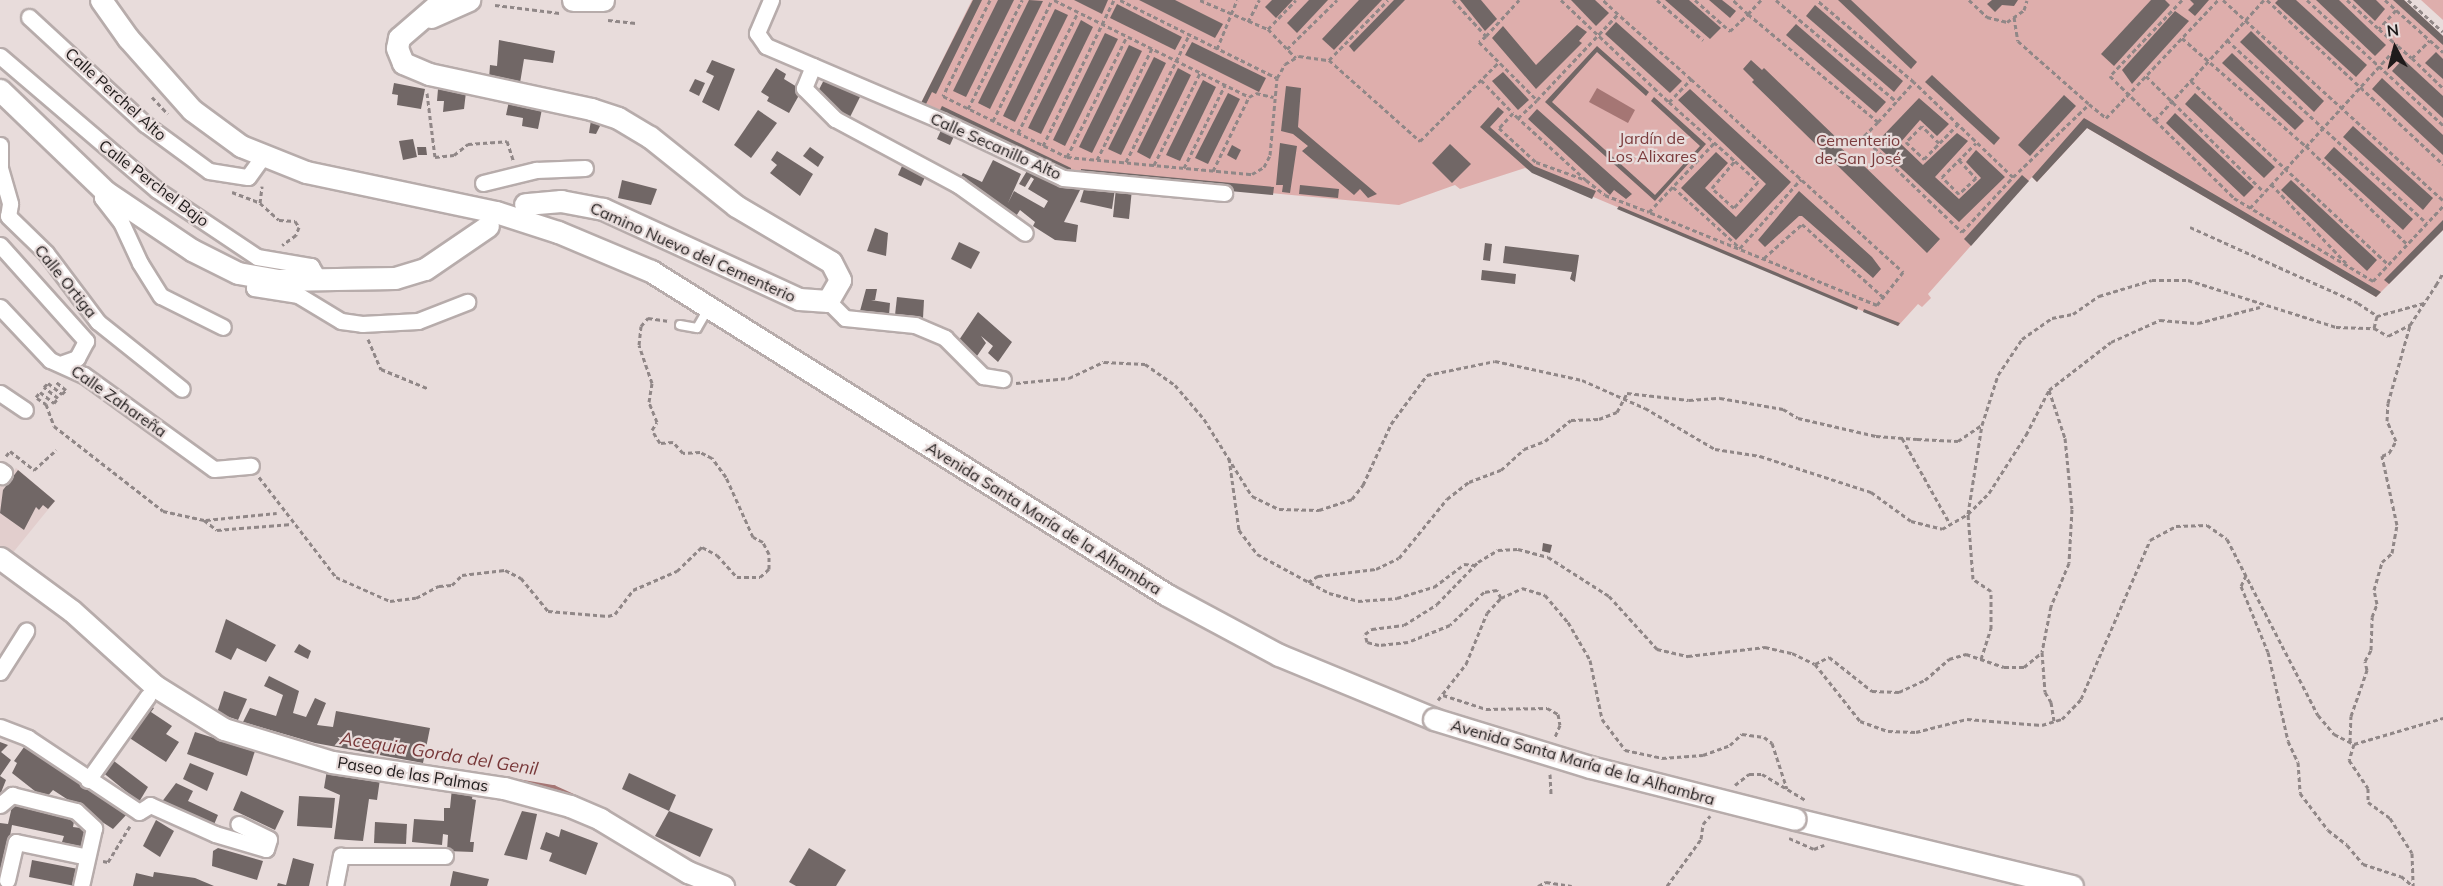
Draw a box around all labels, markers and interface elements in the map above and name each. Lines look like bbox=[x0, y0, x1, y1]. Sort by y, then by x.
north arrow bbox=[2365, 18, 2425, 78]
text: N bbox=[2386, 19, 2400, 41]
street label: Calle Perchel Alto bbox=[61, 44, 171, 144]
street label: Calle Secanillo Alto bbox=[928, 109, 1064, 183]
park label: Jardín de Los Alixares bbox=[1607, 128, 1697, 166]
park label: Cementerio de San José bbox=[1815, 130, 1901, 168]
street label: Calle Perchel Bajo bbox=[95, 135, 213, 231]
street label: Camino Nuevo del Cementerio bbox=[587, 198, 799, 306]
street label: Calle Ortiga bbox=[31, 241, 101, 321]
street label: Calle Zahareña bbox=[68, 361, 170, 441]
street label: Avenida Santa María de la Alhambra bbox=[923, 437, 1165, 599]
street label: Avenida Santa María de la Alhambra bbox=[1449, 715, 1717, 809]
water label: Acequia Gorda del Genil bbox=[338, 728, 540, 780]
street label: Paseo de las Palmas bbox=[336, 753, 490, 795]

